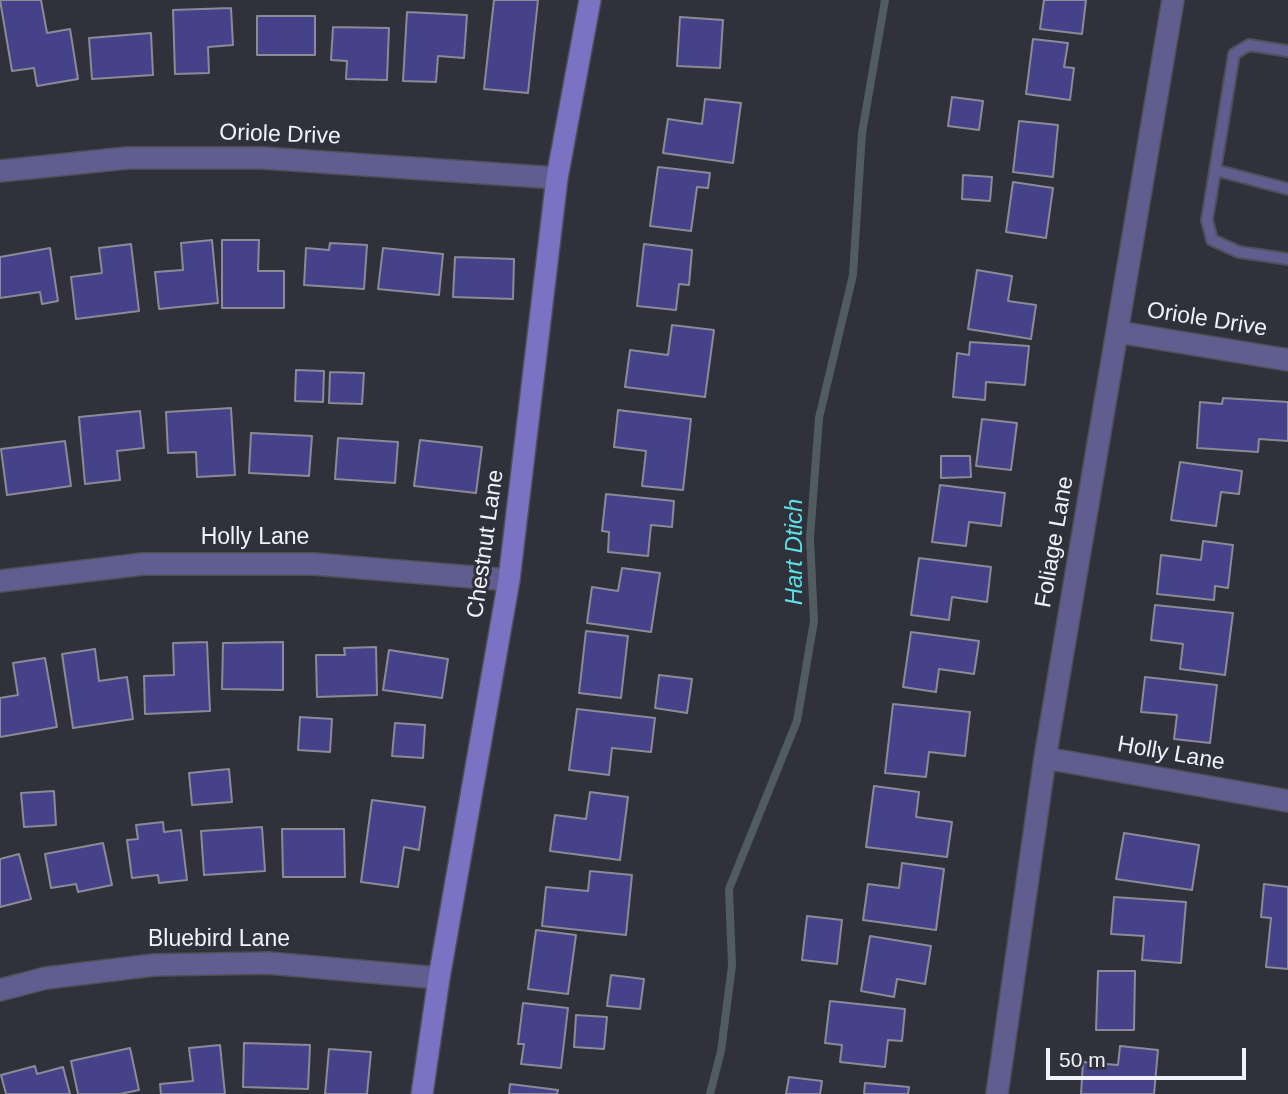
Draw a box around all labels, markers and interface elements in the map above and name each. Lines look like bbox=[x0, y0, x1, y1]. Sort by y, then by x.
street label: Oriole Drive bbox=[219, 119, 341, 151]
street label: Oriole Drive bbox=[1145, 297, 1269, 343]
street label: Chestnut Lane bbox=[462, 468, 510, 620]
street label: Foliage Lane bbox=[1030, 474, 1080, 610]
water label: Hart Dtich bbox=[781, 499, 809, 605]
street label: Holly Lane bbox=[201, 524, 309, 552]
street label: Holly Lane bbox=[1115, 731, 1227, 777]
street label: Bluebird Lane bbox=[148, 926, 290, 954]
scale bar bbox=[1050, 1034, 1250, 1078]
text: 50 m bbox=[1059, 1048, 1106, 1071]

